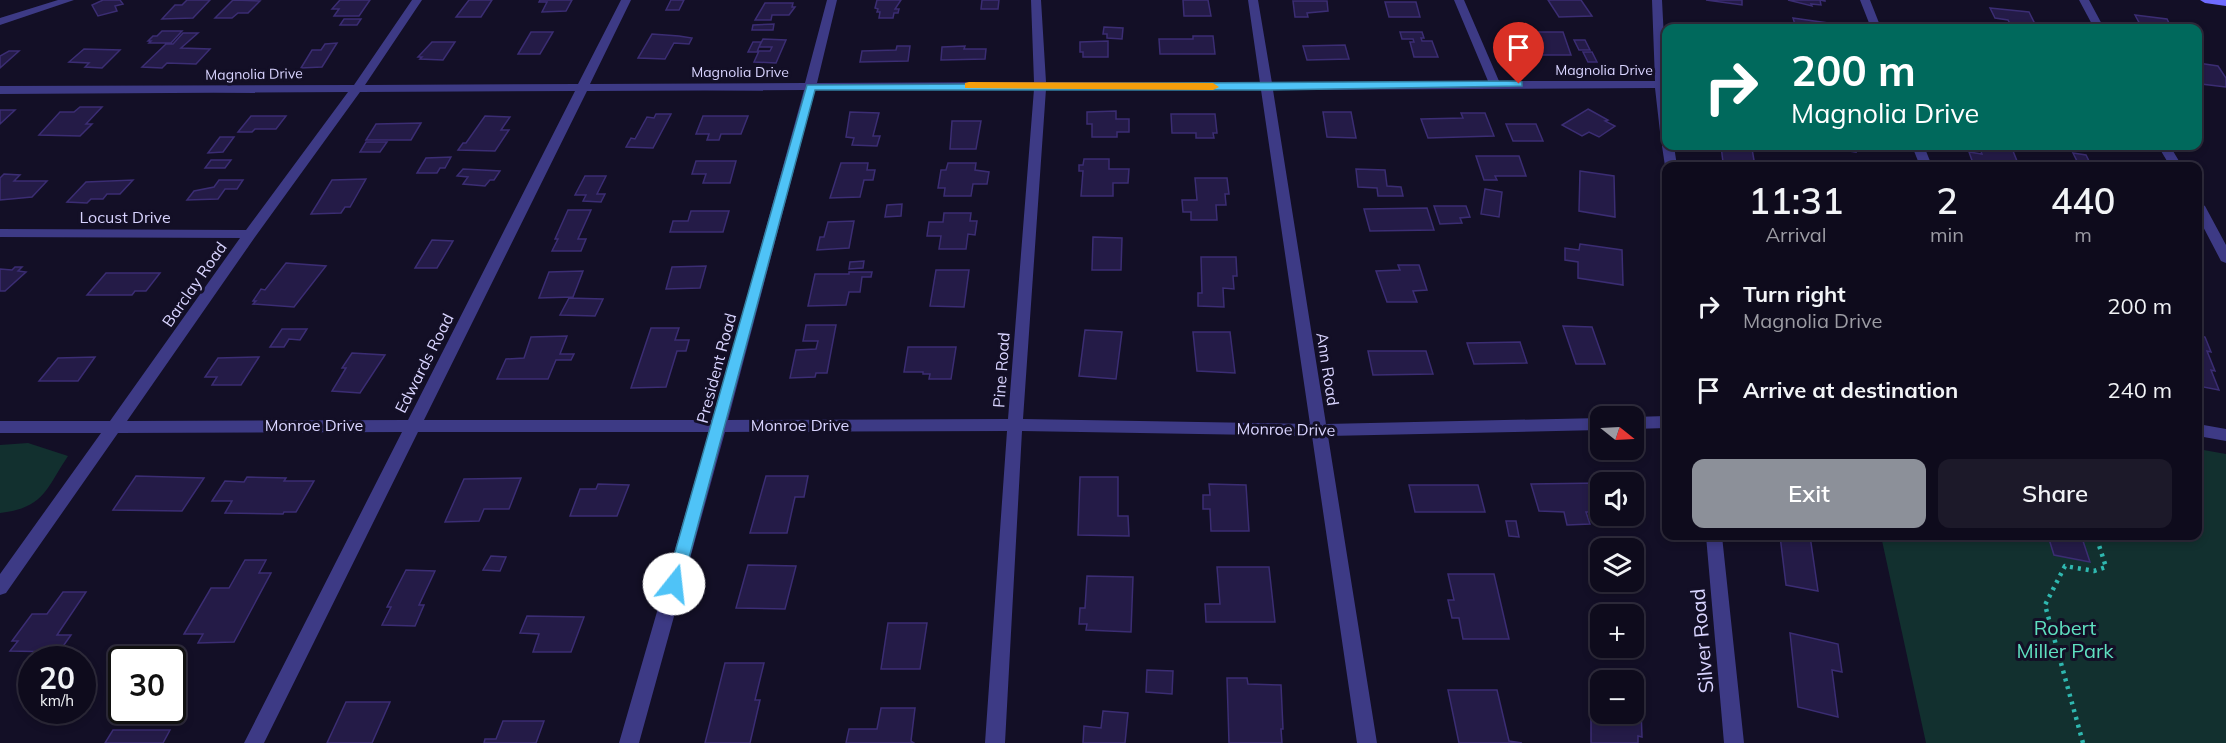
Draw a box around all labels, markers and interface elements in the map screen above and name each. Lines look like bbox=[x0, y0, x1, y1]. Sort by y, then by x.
pin bbox=[1493, 22, 1544, 84]
icon: arrive bbox=[1502, 31, 1535, 64]
text: 200 m bbox=[1791, 44, 1916, 97]
icon: right bbox=[1692, 48, 1770, 126]
street label: Magnolia Drive bbox=[1555, 61, 1653, 79]
street label: Magnolia Drive bbox=[691, 63, 789, 81]
street label: Magnolia Drive bbox=[205, 64, 303, 84]
text: Magnolia Drive bbox=[1791, 96, 1979, 130]
text: 11:31 bbox=[1749, 178, 1843, 223]
text: 2 bbox=[1936, 178, 1958, 223]
text: 440 bbox=[2051, 178, 2115, 223]
street label: Locust Drive bbox=[79, 207, 171, 227]
text: Arrival bbox=[1765, 222, 1827, 247]
text: min bbox=[1930, 222, 1964, 247]
text: m bbox=[2074, 222, 2092, 247]
street label: Barclay Road bbox=[157, 238, 231, 330]
text: Turn right bbox=[1743, 280, 1846, 308]
icon: right bbox=[1692, 290, 1725, 323]
text: 200 m bbox=[2107, 292, 2172, 320]
text: Magnolia Drive bbox=[1743, 308, 1882, 333]
street label: Edwards Road bbox=[390, 310, 458, 416]
street label: President Road bbox=[692, 311, 740, 425]
street label: Ann Road bbox=[1312, 331, 1344, 407]
street label: Pine Road bbox=[988, 332, 1014, 408]
icon: arrive bbox=[1692, 374, 1725, 407]
text: Arrive at destination bbox=[1743, 376, 1958, 404]
text: 240 m bbox=[2107, 376, 2172, 404]
north arrow bbox=[1590, 406, 1644, 460]
map controls bbox=[1590, 406, 1644, 724]
street label: Monroe Drive bbox=[265, 415, 363, 435]
street label: Monroe Drive bbox=[751, 415, 849, 435]
street label: Monroe Drive bbox=[1237, 418, 1335, 440]
button: Exit bbox=[1692, 459, 1926, 528]
button: Share bbox=[1938, 459, 2172, 528]
button: sound bbox=[1590, 472, 1644, 526]
button: layers bbox=[1590, 538, 1644, 592]
position arrow bbox=[642, 552, 706, 616]
street label: Silver Road bbox=[1684, 588, 1719, 694]
button: + bbox=[1590, 604, 1644, 658]
park label: Robert Miller Park bbox=[2017, 615, 2114, 663]
speed limit sign: 30 bbox=[108, 646, 186, 724]
text: 20 bbox=[39, 659, 75, 697]
button: − bbox=[1590, 670, 1644, 724]
text: km/h bbox=[40, 691, 74, 710]

